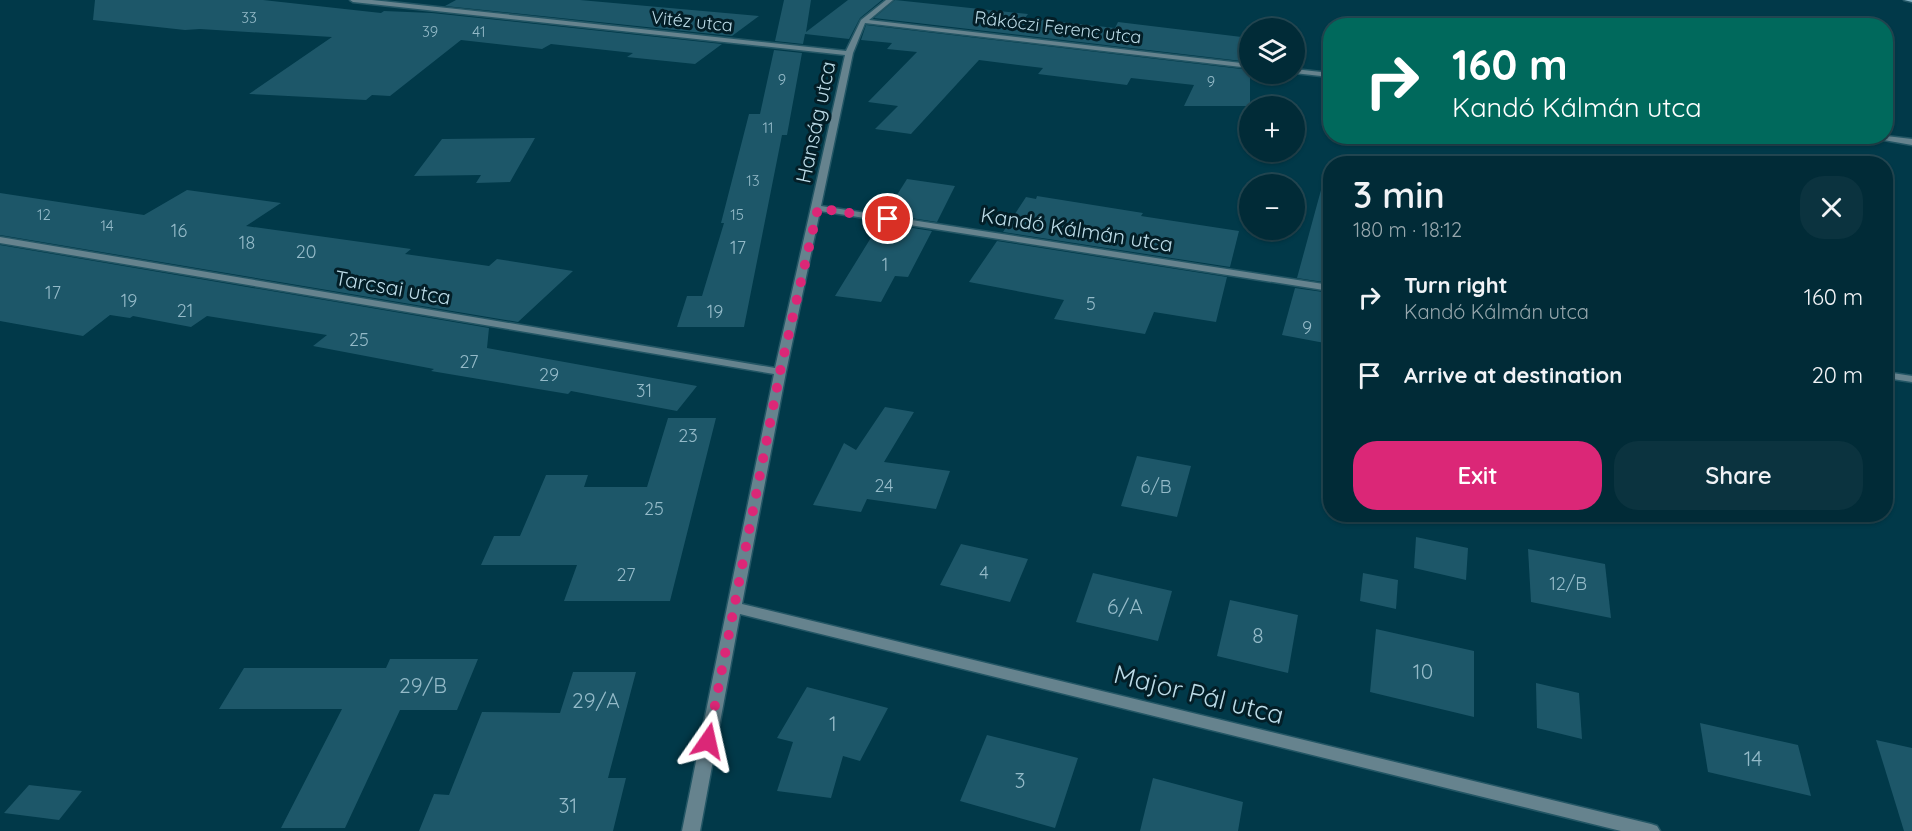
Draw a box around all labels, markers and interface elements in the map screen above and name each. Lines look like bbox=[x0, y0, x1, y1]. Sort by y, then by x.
street label: Vitéz utca bbox=[650, 5, 734, 37]
street label: Rákóczi Ferenc utca bbox=[973, 5, 1143, 49]
house number: 33 bbox=[241, 8, 257, 27]
map controls bbox=[1239, 18, 1305, 240]
button: layers bbox=[1239, 18, 1305, 84]
house number: 39 bbox=[422, 22, 438, 41]
house number: 41 bbox=[472, 22, 486, 41]
text: 160 m bbox=[1452, 38, 1568, 91]
icon: right bbox=[1353, 42, 1431, 120]
street label: Hanság utca bbox=[789, 59, 841, 185]
house number: 9 bbox=[778, 70, 786, 89]
house number: 9 bbox=[1207, 72, 1215, 91]
text: Kandó Kálmán utca bbox=[1452, 90, 1702, 124]
button: + bbox=[1239, 96, 1305, 162]
house number: 11 bbox=[762, 118, 774, 137]
house number: 13 bbox=[746, 171, 760, 190]
text: 3 min bbox=[1353, 172, 1445, 217]
button: − bbox=[1239, 174, 1305, 240]
button: close bbox=[1800, 176, 1863, 239]
pin bbox=[862, 193, 913, 244]
street label: Kandó Kálmán utca bbox=[979, 201, 1175, 257]
icon: arrive bbox=[871, 202, 904, 235]
house number: 12 bbox=[37, 205, 51, 224]
house number: 15 bbox=[730, 205, 744, 224]
house number: 14 bbox=[100, 216, 114, 235]
text: 180 m · 18:12 bbox=[1353, 217, 1462, 242]
house number: 16 bbox=[171, 219, 187, 242]
house number: 18 bbox=[239, 231, 255, 254]
house number: 17 bbox=[730, 236, 746, 259]
house number: 20 bbox=[296, 240, 316, 263]
house number: 1 bbox=[882, 253, 888, 276]
street label: Tarcsai utca bbox=[333, 264, 453, 310]
text: Turn right bbox=[1404, 271, 1508, 299]
house number: 17 bbox=[45, 281, 61, 304]
icon: right bbox=[1353, 281, 1386, 314]
text: 160 m bbox=[1804, 283, 1863, 311]
house number: 19 bbox=[121, 289, 137, 312]
house number: 5 bbox=[1086, 292, 1096, 315]
house number: 21 bbox=[177, 299, 193, 322]
text: Kandó Kálmán utca bbox=[1404, 299, 1589, 324]
house number: 19 bbox=[707, 300, 723, 323]
house number: 9 bbox=[1302, 316, 1312, 339]
house number: 25 bbox=[349, 328, 369, 351]
house number: 27 bbox=[460, 350, 478, 373]
icon: arrive bbox=[1353, 359, 1386, 392]
text: Arrive at destination bbox=[1404, 361, 1622, 389]
text: 20 m bbox=[1812, 361, 1863, 389]
house number: 29 bbox=[539, 363, 559, 386]
house number: 31 bbox=[636, 379, 652, 402]
house number: 23 bbox=[678, 424, 698, 447]
button: Exit bbox=[1353, 441, 1602, 510]
button: Share bbox=[1614, 441, 1863, 510]
house number: 24 bbox=[874, 474, 894, 497]
house number: 6/B bbox=[1141, 475, 1171, 498]
house number: 25 bbox=[644, 497, 664, 520]
house number: 4 bbox=[979, 561, 989, 584]
house number: 27 bbox=[617, 563, 635, 586]
house number: 12/B bbox=[1549, 572, 1587, 595]
house number: 6/A bbox=[1107, 593, 1143, 619]
house number: 8 bbox=[1252, 622, 1264, 648]
street label: Major Pál utca bbox=[1111, 657, 1287, 731]
house number: 10 bbox=[1413, 658, 1433, 684]
house number: 29/B bbox=[399, 672, 447, 698]
house number: 29/A bbox=[572, 687, 620, 713]
position arrow bbox=[676, 709, 740, 773]
house number: 1 bbox=[829, 710, 837, 736]
house number: 14 bbox=[1744, 745, 1762, 771]
house number: 3 bbox=[1014, 767, 1026, 793]
house number: 31 bbox=[559, 792, 577, 818]

